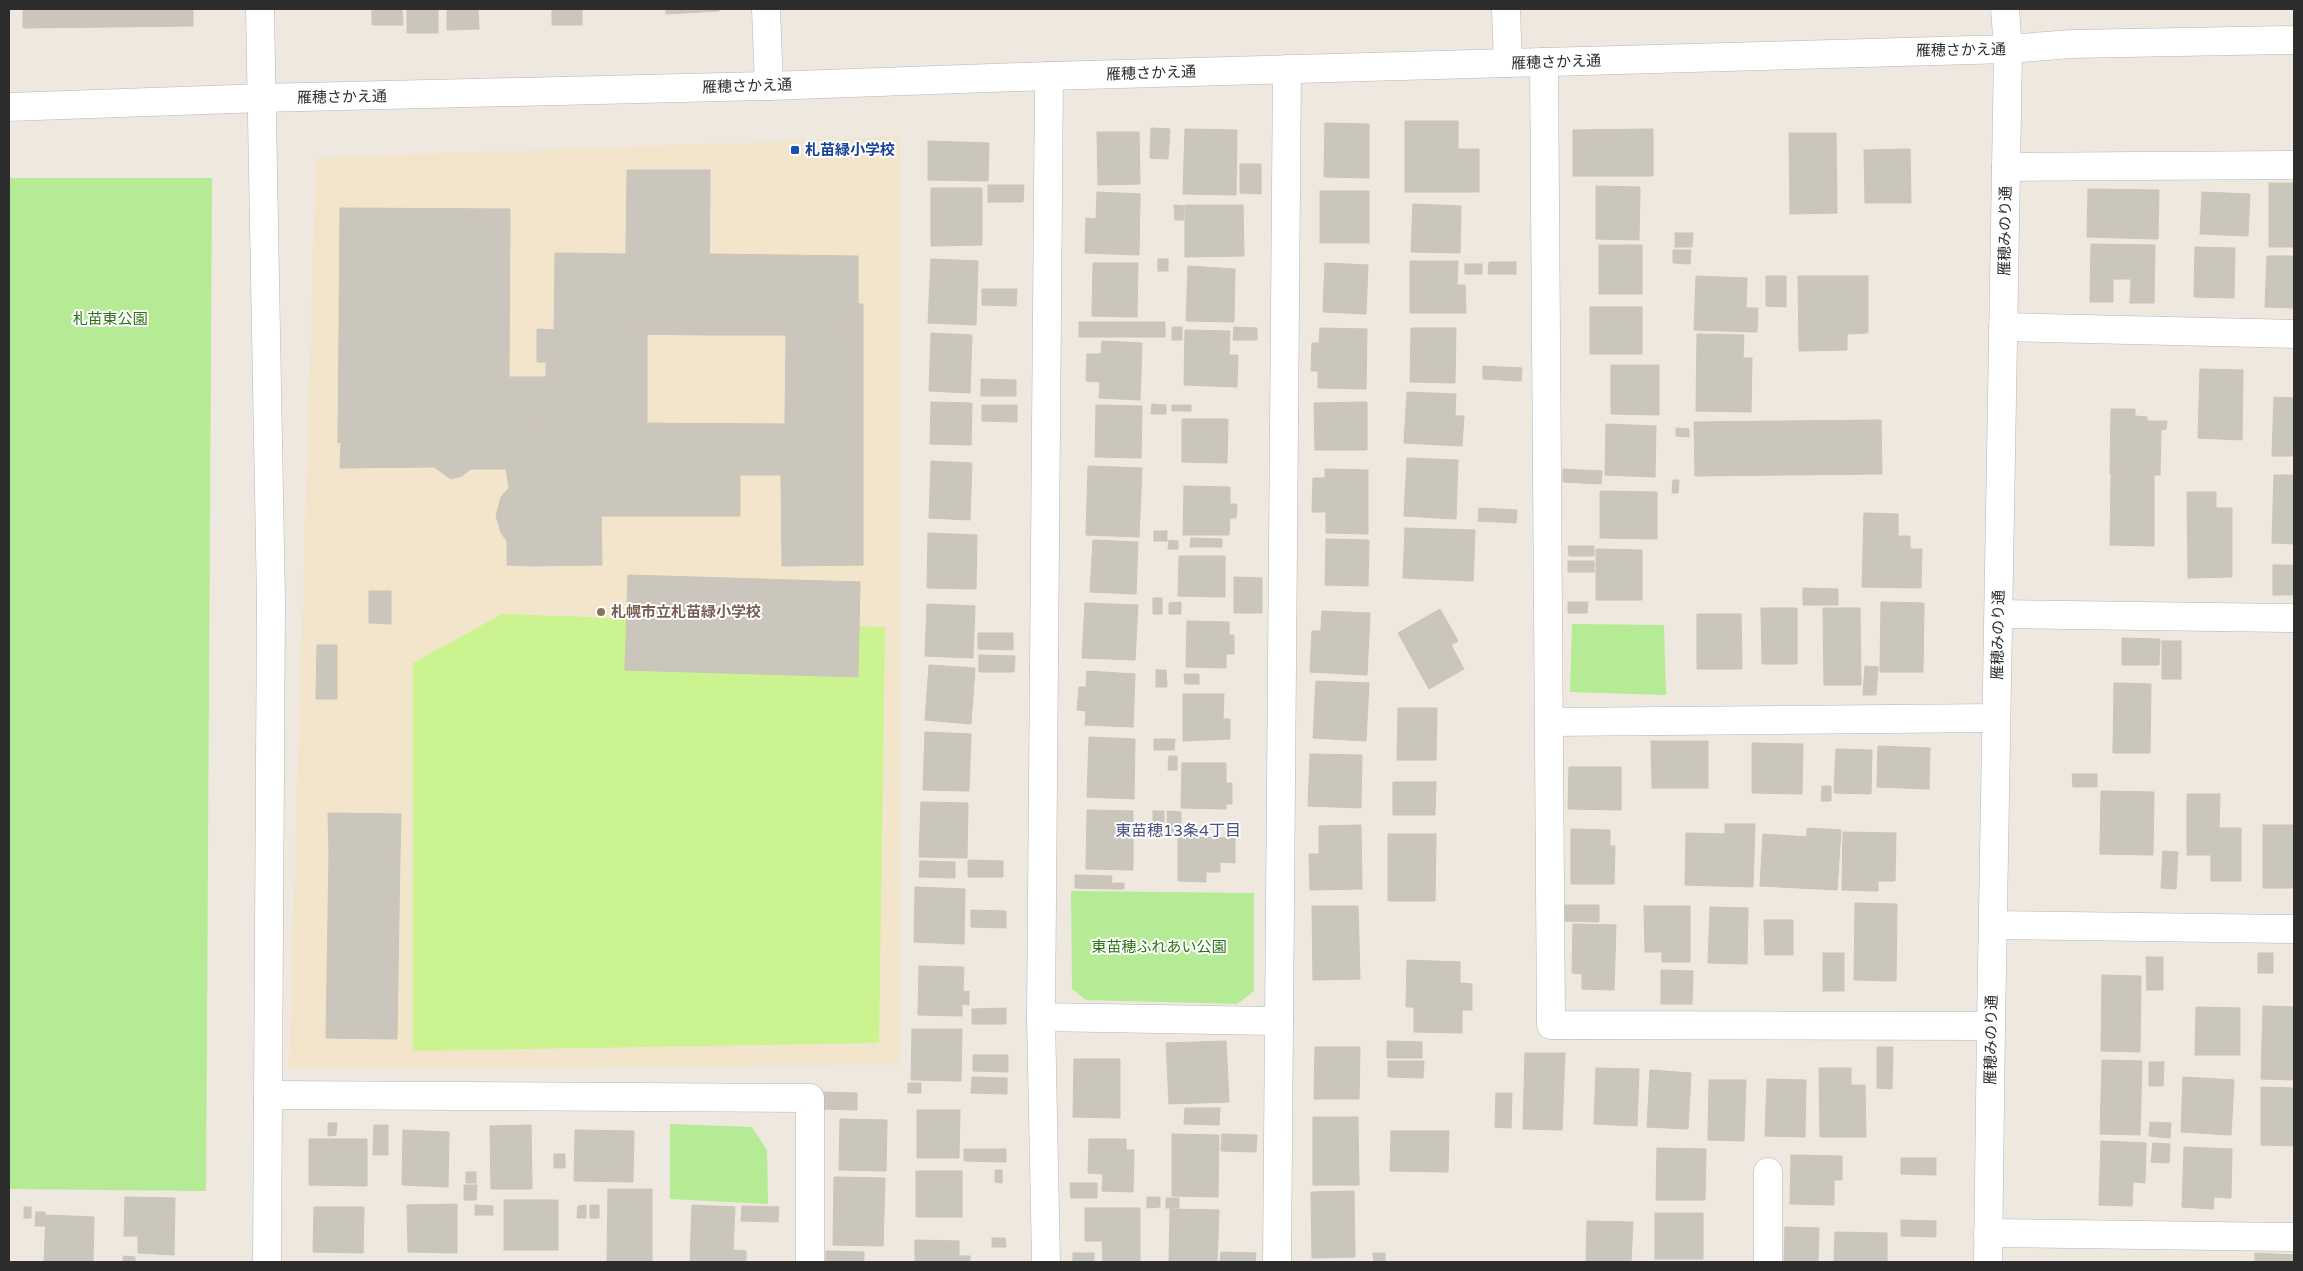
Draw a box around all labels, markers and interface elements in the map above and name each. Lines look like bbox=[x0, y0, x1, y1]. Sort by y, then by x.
street label: 雁穂さかえ通 bbox=[1916, 40, 2006, 60]
street label: 雁穂さかえ通 bbox=[1511, 51, 1601, 73]
street label: 雁穂さかえ通 bbox=[1106, 62, 1196, 84]
street label: 雁穂さかえ通 bbox=[702, 75, 792, 97]
street label: 雁穂さかえ通 bbox=[297, 87, 387, 107]
place label: 札苗緑小学校 bbox=[805, 141, 895, 159]
marker: 札苗緑小学校 bbox=[789, 144, 801, 156]
street label: 雁穂みのり通 bbox=[1995, 186, 2015, 276]
park label: 札苗東公園 bbox=[72, 310, 148, 328]
street label: 雁穂みのり通 bbox=[1988, 590, 2008, 680]
place label: 札幌市立札苗緑小学校 bbox=[611, 603, 761, 621]
marker: 札幌市立札苗緑小学校 bbox=[595, 606, 607, 618]
district label: 東苗穂13条4丁目 bbox=[1115, 821, 1241, 841]
park label: 東苗穂ふれあい公園 bbox=[1091, 938, 1227, 956]
street label: 雁穂みのり通 bbox=[1981, 995, 2001, 1085]

